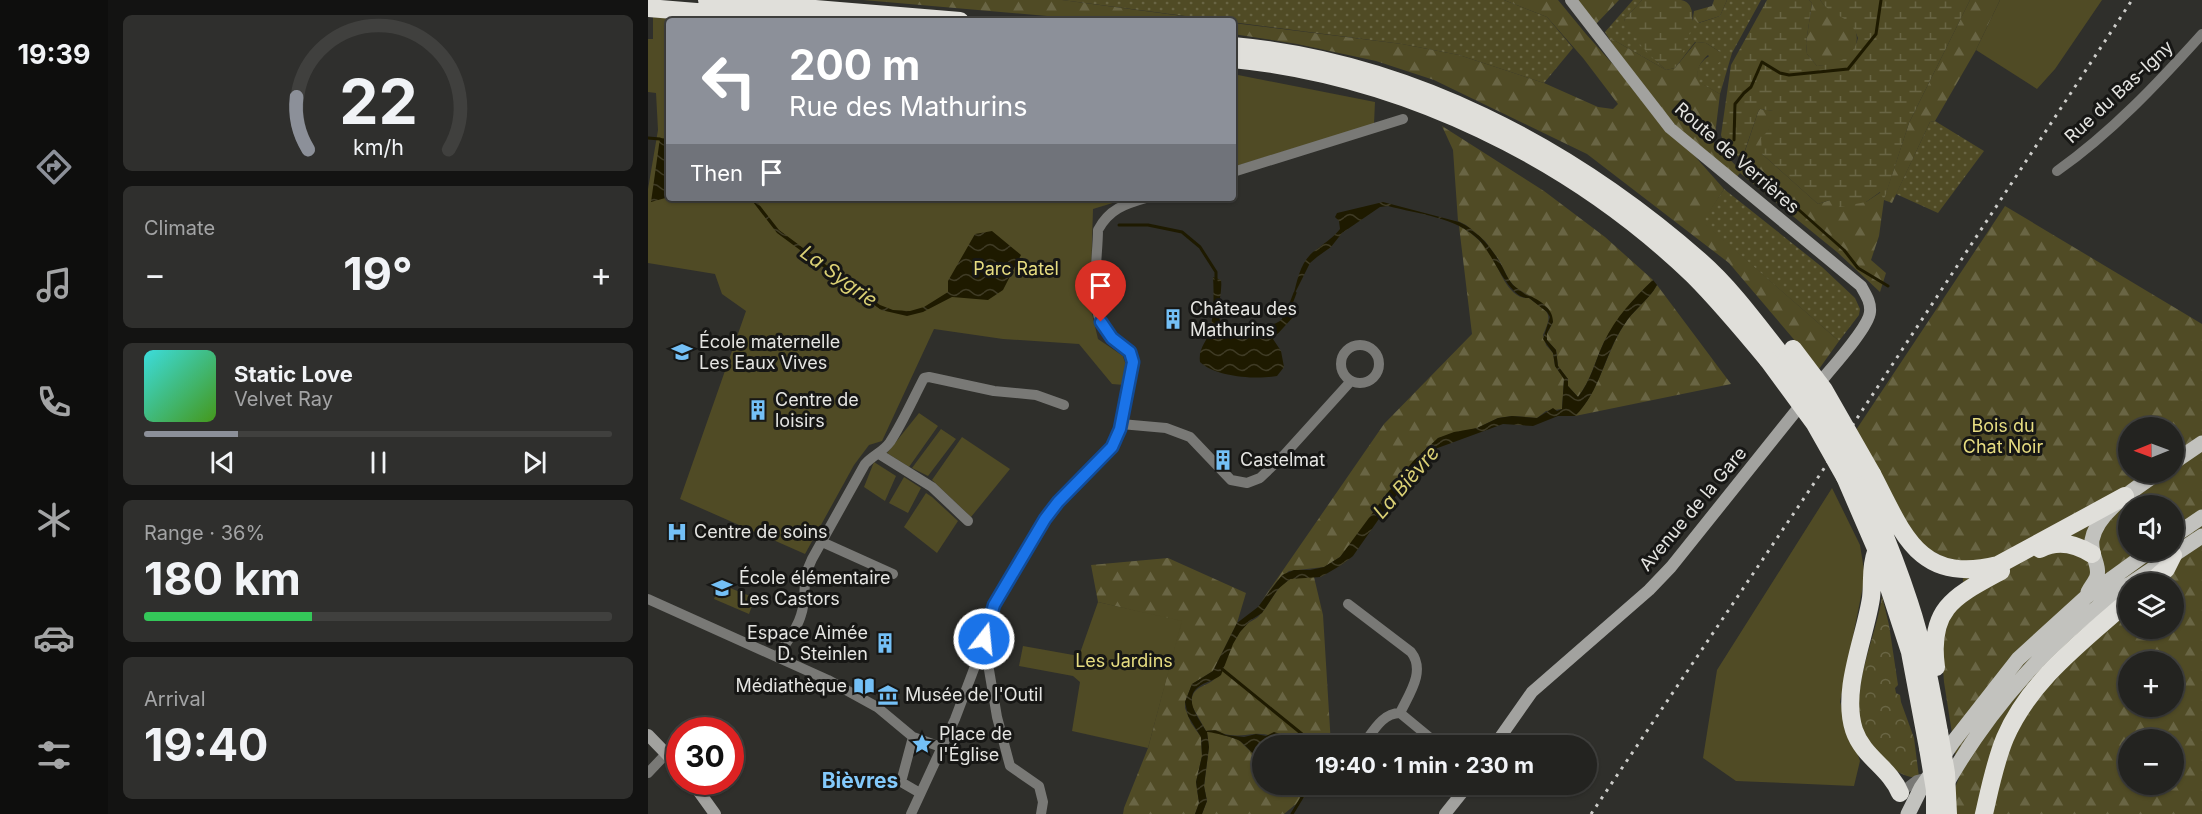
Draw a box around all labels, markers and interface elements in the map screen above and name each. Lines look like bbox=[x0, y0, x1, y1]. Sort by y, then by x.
street label: Rue du Bas-Igny bbox=[2060, 36, 2177, 147]
text: 19:39 bbox=[17, 38, 91, 71]
text: 200 m bbox=[789, 39, 920, 90]
icon: left bbox=[690, 42, 768, 120]
text: 22 bbox=[339, 64, 417, 139]
text: Rue des Mathurins bbox=[789, 90, 1027, 123]
street label: Route de Verrières bbox=[1671, 98, 1804, 217]
text: km/h bbox=[353, 134, 403, 160]
icon: directions bbox=[33, 146, 75, 188]
icon: arrive bbox=[755, 156, 788, 189]
text: Then bbox=[690, 160, 743, 186]
text: Climate bbox=[144, 216, 215, 240]
water label: La Sygrie bbox=[796, 240, 882, 312]
text: 19° bbox=[343, 246, 413, 301]
text: − bbox=[144, 254, 166, 294]
text: + bbox=[590, 254, 612, 294]
park label: Parc Ratel bbox=[973, 258, 1059, 279]
pin bbox=[1075, 260, 1126, 322]
icon: music bbox=[33, 264, 75, 306]
icon: arrive bbox=[1084, 269, 1117, 302]
place label: Château des Mathurins bbox=[1190, 298, 1297, 340]
building icon: Château des Mathurins bbox=[1161, 307, 1185, 331]
place label: École maternelle Les Eaux Vives bbox=[699, 330, 840, 373]
school or university icon: École maternelle Les Eaux Vives bbox=[670, 340, 694, 364]
text: Static Love bbox=[234, 361, 353, 387]
icon: phone bbox=[33, 381, 75, 423]
text: Velvet Ray bbox=[234, 387, 333, 411]
place label: Centre de loisirs bbox=[775, 389, 859, 431]
building icon: Centre de loisirs bbox=[746, 398, 770, 422]
park label: Bois du Chat Noir bbox=[1963, 415, 2043, 457]
north arrow bbox=[2118, 417, 2184, 483]
map controls bbox=[2118, 417, 2184, 795]
water label: La Bièvre bbox=[1368, 441, 1444, 523]
street label: Avenue de la Gare bbox=[1635, 443, 1750, 575]
icon: previous bbox=[206, 446, 239, 479]
icon: pause bbox=[362, 446, 395, 479]
icon: next bbox=[518, 446, 551, 479]
building icon: Castelmat bbox=[1211, 448, 1235, 472]
place label: Castelmat bbox=[1240, 449, 1325, 470]
button: sound bbox=[2118, 495, 2184, 561]
icon: climate bbox=[33, 499, 75, 541]
hospital icon: Centre de soins bbox=[665, 520, 689, 544]
text: Range · 36% bbox=[144, 521, 265, 545]
place label: Centre de soins bbox=[694, 521, 828, 542]
text: 180 km bbox=[144, 551, 301, 606]
place label: École élémentaire Les Castors bbox=[739, 566, 890, 609]
button: layers bbox=[2118, 573, 2184, 639]
school or university icon: École élémentaire Les Castors bbox=[710, 576, 734, 600]
position arrow bbox=[952, 607, 1016, 671]
icon: car bbox=[33, 617, 75, 659]
place label: Espace Aimée D. Steinlen bbox=[747, 622, 868, 664]
building icon: Espace Aimée D. Steinlen bbox=[873, 631, 897, 655]
park label: Les Jardins bbox=[1075, 650, 1173, 671]
button: + bbox=[2118, 651, 2184, 717]
library icon: Médiathèque bbox=[852, 674, 876, 698]
place label: Médiathèque bbox=[736, 675, 847, 696]
museum icon: Musée de l'Outil bbox=[876, 683, 900, 707]
place label: Musée de l'Outil bbox=[905, 684, 1043, 705]
text: Arrival bbox=[144, 687, 206, 711]
text: 19:40 bbox=[144, 717, 268, 772]
speed limit sign: 30 bbox=[666, 717, 744, 795]
place label: Place de l'Église bbox=[939, 723, 1012, 765]
button: − bbox=[2118, 729, 2184, 795]
place icon: Place de l'Église bbox=[910, 732, 934, 756]
icon: filters bbox=[33, 734, 75, 776]
text: 19:40 · 1 min · 230 m bbox=[1315, 752, 1534, 778]
district label: Bièvres bbox=[822, 768, 898, 793]

